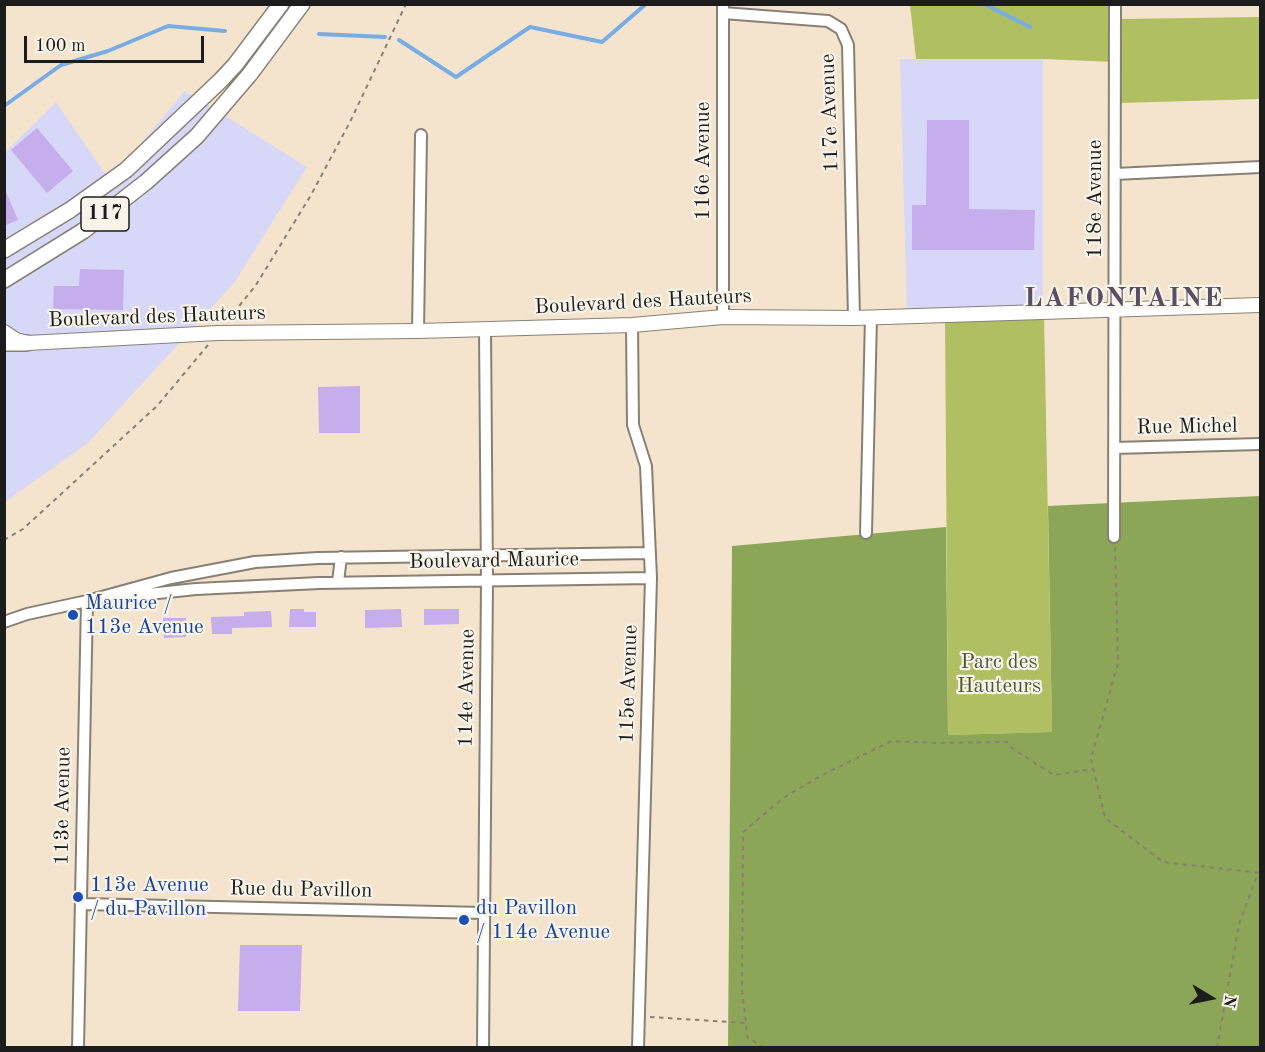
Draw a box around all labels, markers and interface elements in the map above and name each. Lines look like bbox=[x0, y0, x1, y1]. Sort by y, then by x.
scale bar bbox=[27, 24, 207, 62]
text: 100 m bbox=[35, 37, 86, 55]
street label: 117e Avenue bbox=[815, 53, 845, 173]
street label: 116e Avenue bbox=[690, 102, 716, 220]
street label: 118e Avenue bbox=[1082, 140, 1108, 258]
road number: 117 bbox=[81, 197, 129, 231]
district label: LAFONTAINE bbox=[1024, 283, 1224, 315]
street label: Boulevard des Hauteurs bbox=[534, 284, 752, 320]
street label: Boulevard des Hauteurs bbox=[48, 301, 266, 333]
street label: Rue Michel bbox=[1136, 414, 1238, 440]
street label: Boulevard Maurice bbox=[409, 547, 579, 575]
place label: Maurice / 113e Avenue bbox=[85, 590, 204, 640]
marker: Maurice / 113e Avenue bbox=[66, 608, 80, 622]
street label: 115e Avenue bbox=[614, 624, 644, 744]
street label: 114e Avenue bbox=[453, 628, 481, 748]
park label: Parc des Hauteurs bbox=[957, 649, 1041, 699]
street label: 113e Avenue bbox=[49, 746, 77, 866]
place label: 113e Avenue / du Pavillon bbox=[90, 872, 209, 922]
street label: Rue du Pavillon bbox=[229, 876, 373, 904]
marker: 113e Avenue / du Pavillon bbox=[71, 890, 85, 904]
place label: du Pavillon / 114e Avenue bbox=[476, 895, 610, 945]
marker: du Pavillon / 114e Avenue bbox=[457, 913, 471, 927]
north arrow bbox=[1181, 968, 1241, 1028]
text: N bbox=[1220, 994, 1238, 1009]

